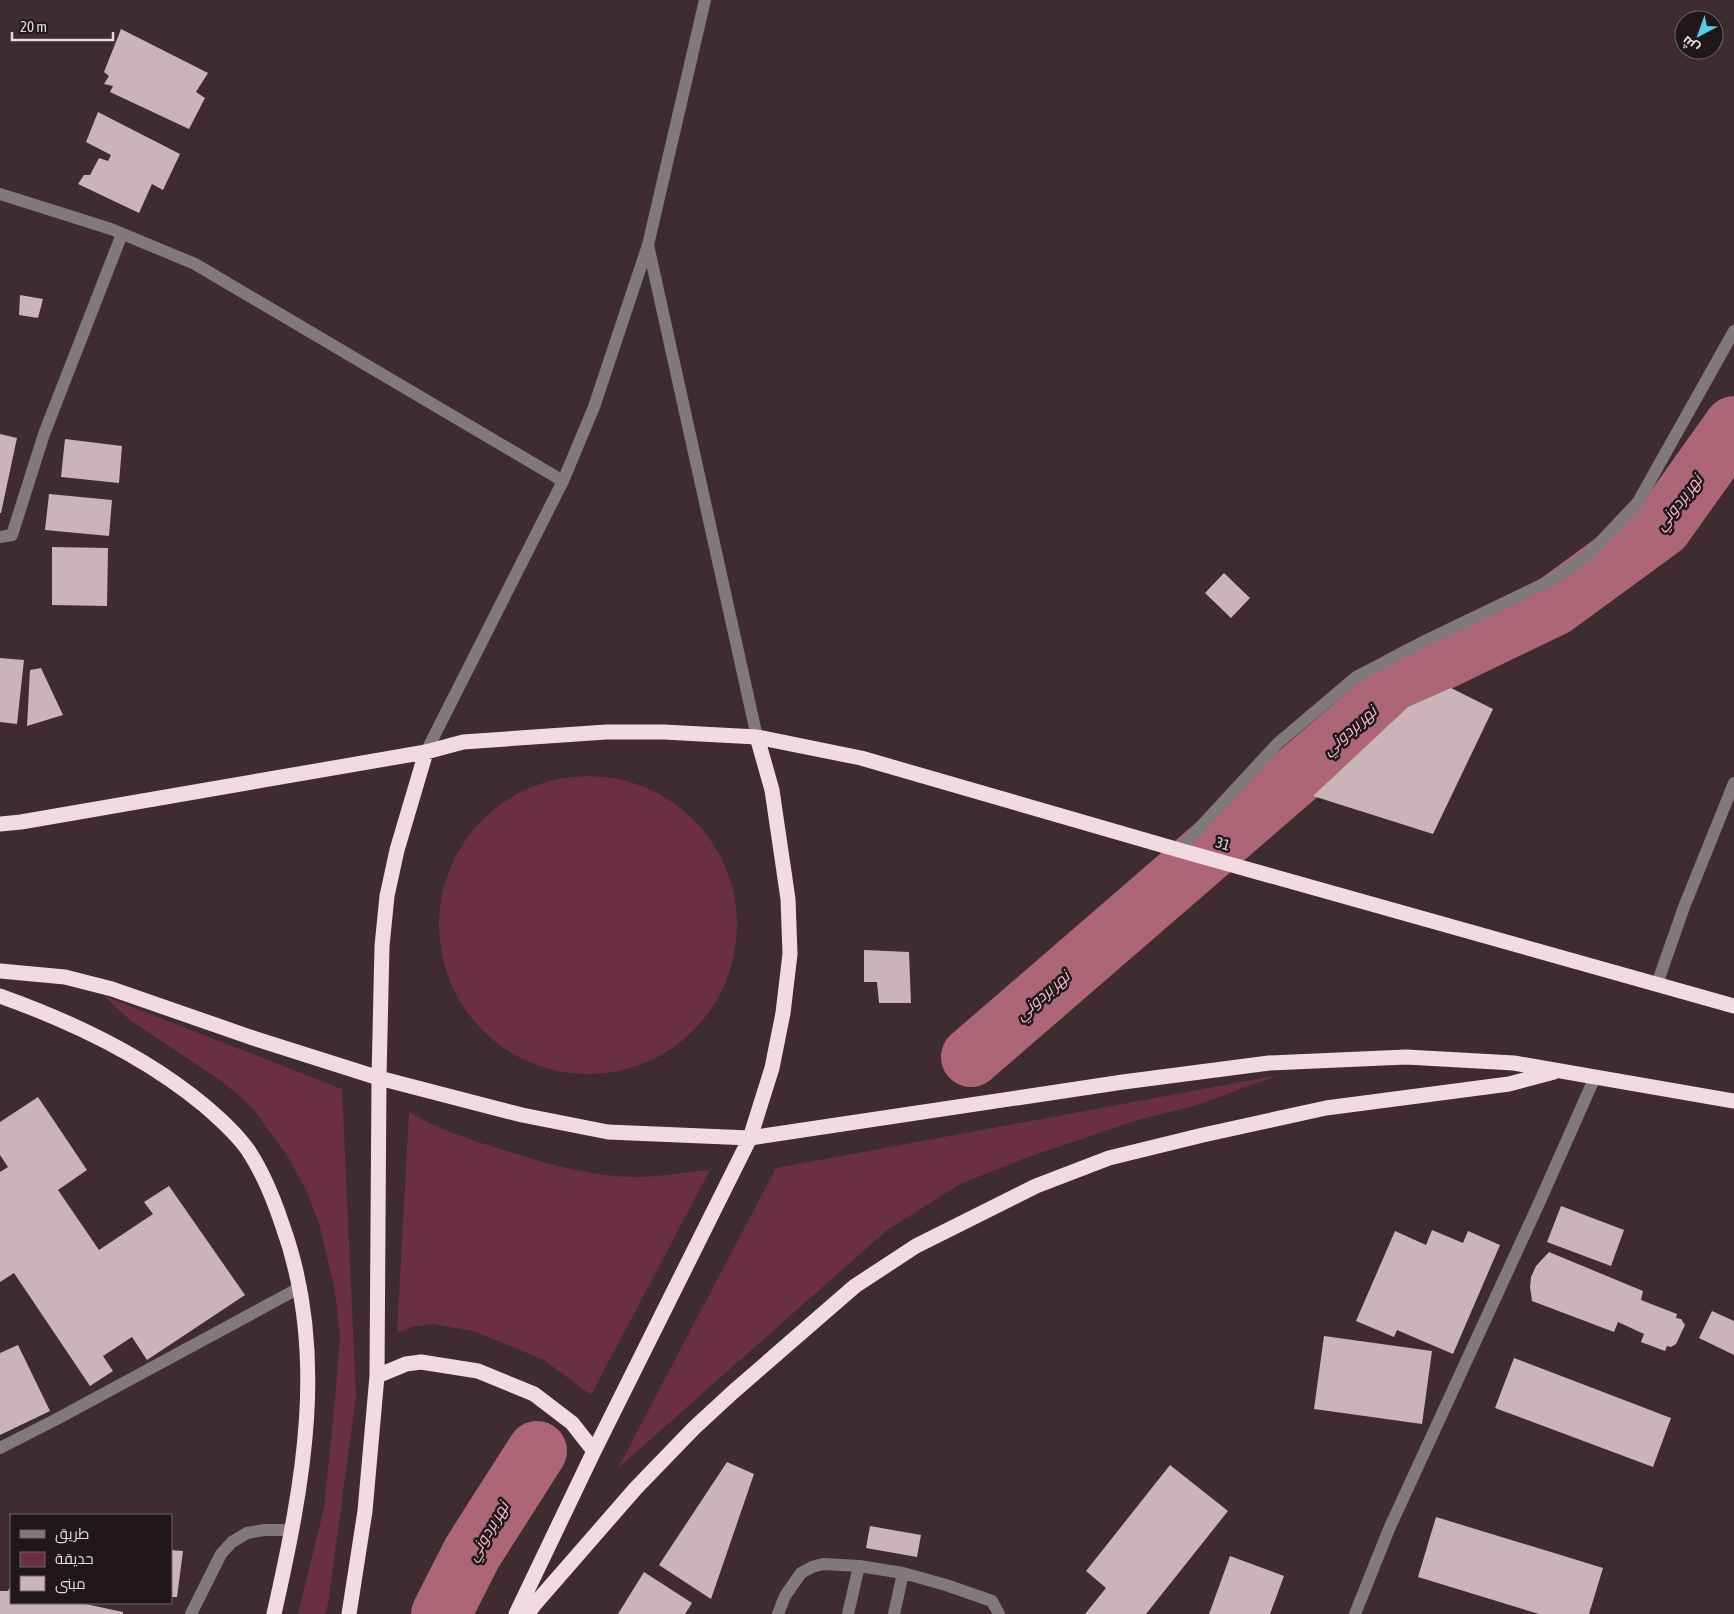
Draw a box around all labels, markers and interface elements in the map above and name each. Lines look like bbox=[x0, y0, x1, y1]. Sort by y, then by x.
scale bar bbox=[12, 10, 114, 42]
north arrow bbox=[1674, 10, 1724, 60]
text: 20 m bbox=[20, 18, 47, 35]
text: ش bbox=[1678, 32, 1703, 57]
water label: نهر بردوني bbox=[1651, 469, 1710, 536]
water label: نهر بردوني bbox=[1318, 701, 1384, 761]
street label: 31 bbox=[1214, 833, 1232, 854]
water label: نهر بردوني bbox=[1011, 966, 1077, 1026]
water label: نهر بردوني bbox=[462, 1497, 516, 1566]
legend bbox=[10, 1514, 172, 1604]
text: طريق bbox=[55, 1525, 89, 1544]
text: حديقة bbox=[55, 1550, 94, 1567]
text: مبنى bbox=[55, 1575, 86, 1594]

